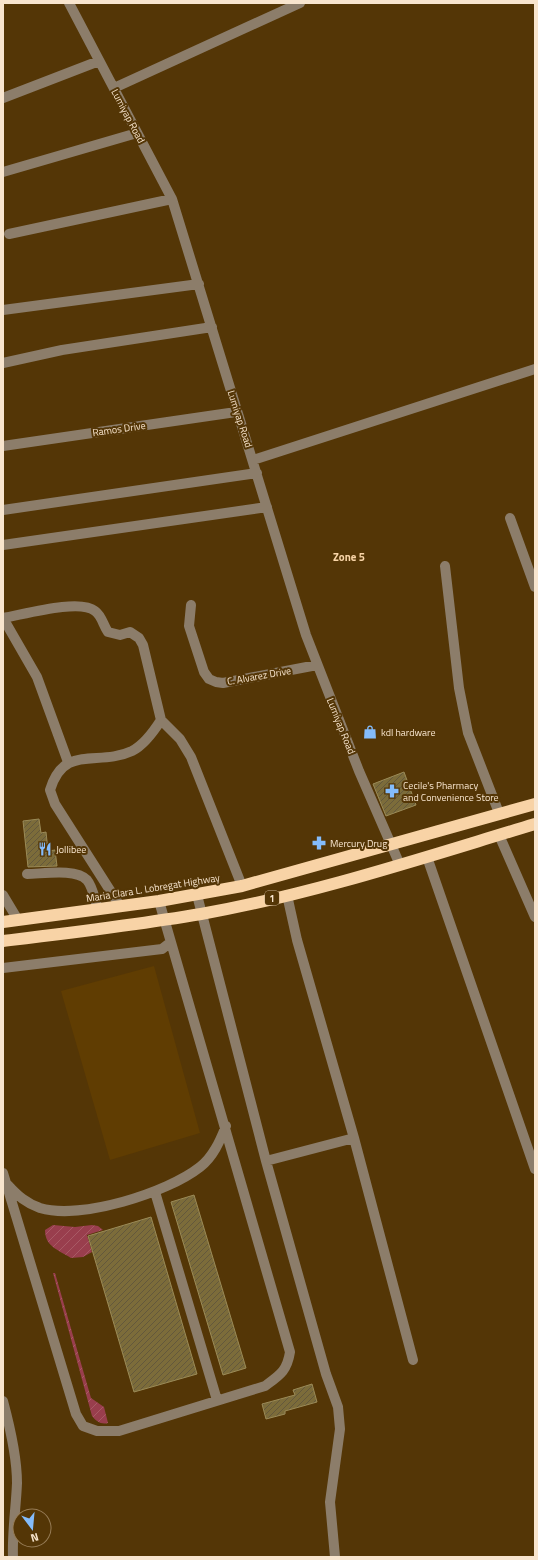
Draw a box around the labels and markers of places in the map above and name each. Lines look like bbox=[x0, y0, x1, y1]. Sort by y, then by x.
shop icon: kdl hardware bbox=[362, 724, 378, 740]
place label: kdl hardware bbox=[381, 725, 435, 740]
place label: Cecile's Pharmacy and Convenience Store bbox=[403, 778, 499, 805]
pharmacy icon: Cecile's Pharmacy and Convenience Store bbox=[384, 783, 400, 799]
pharmacy icon: Mercury Drug bbox=[311, 835, 327, 851]
place label: Mercury Drug bbox=[330, 836, 387, 851]
restaurant icon: Jollibee bbox=[37, 841, 53, 857]
place label: Jollibee bbox=[56, 842, 86, 857]

